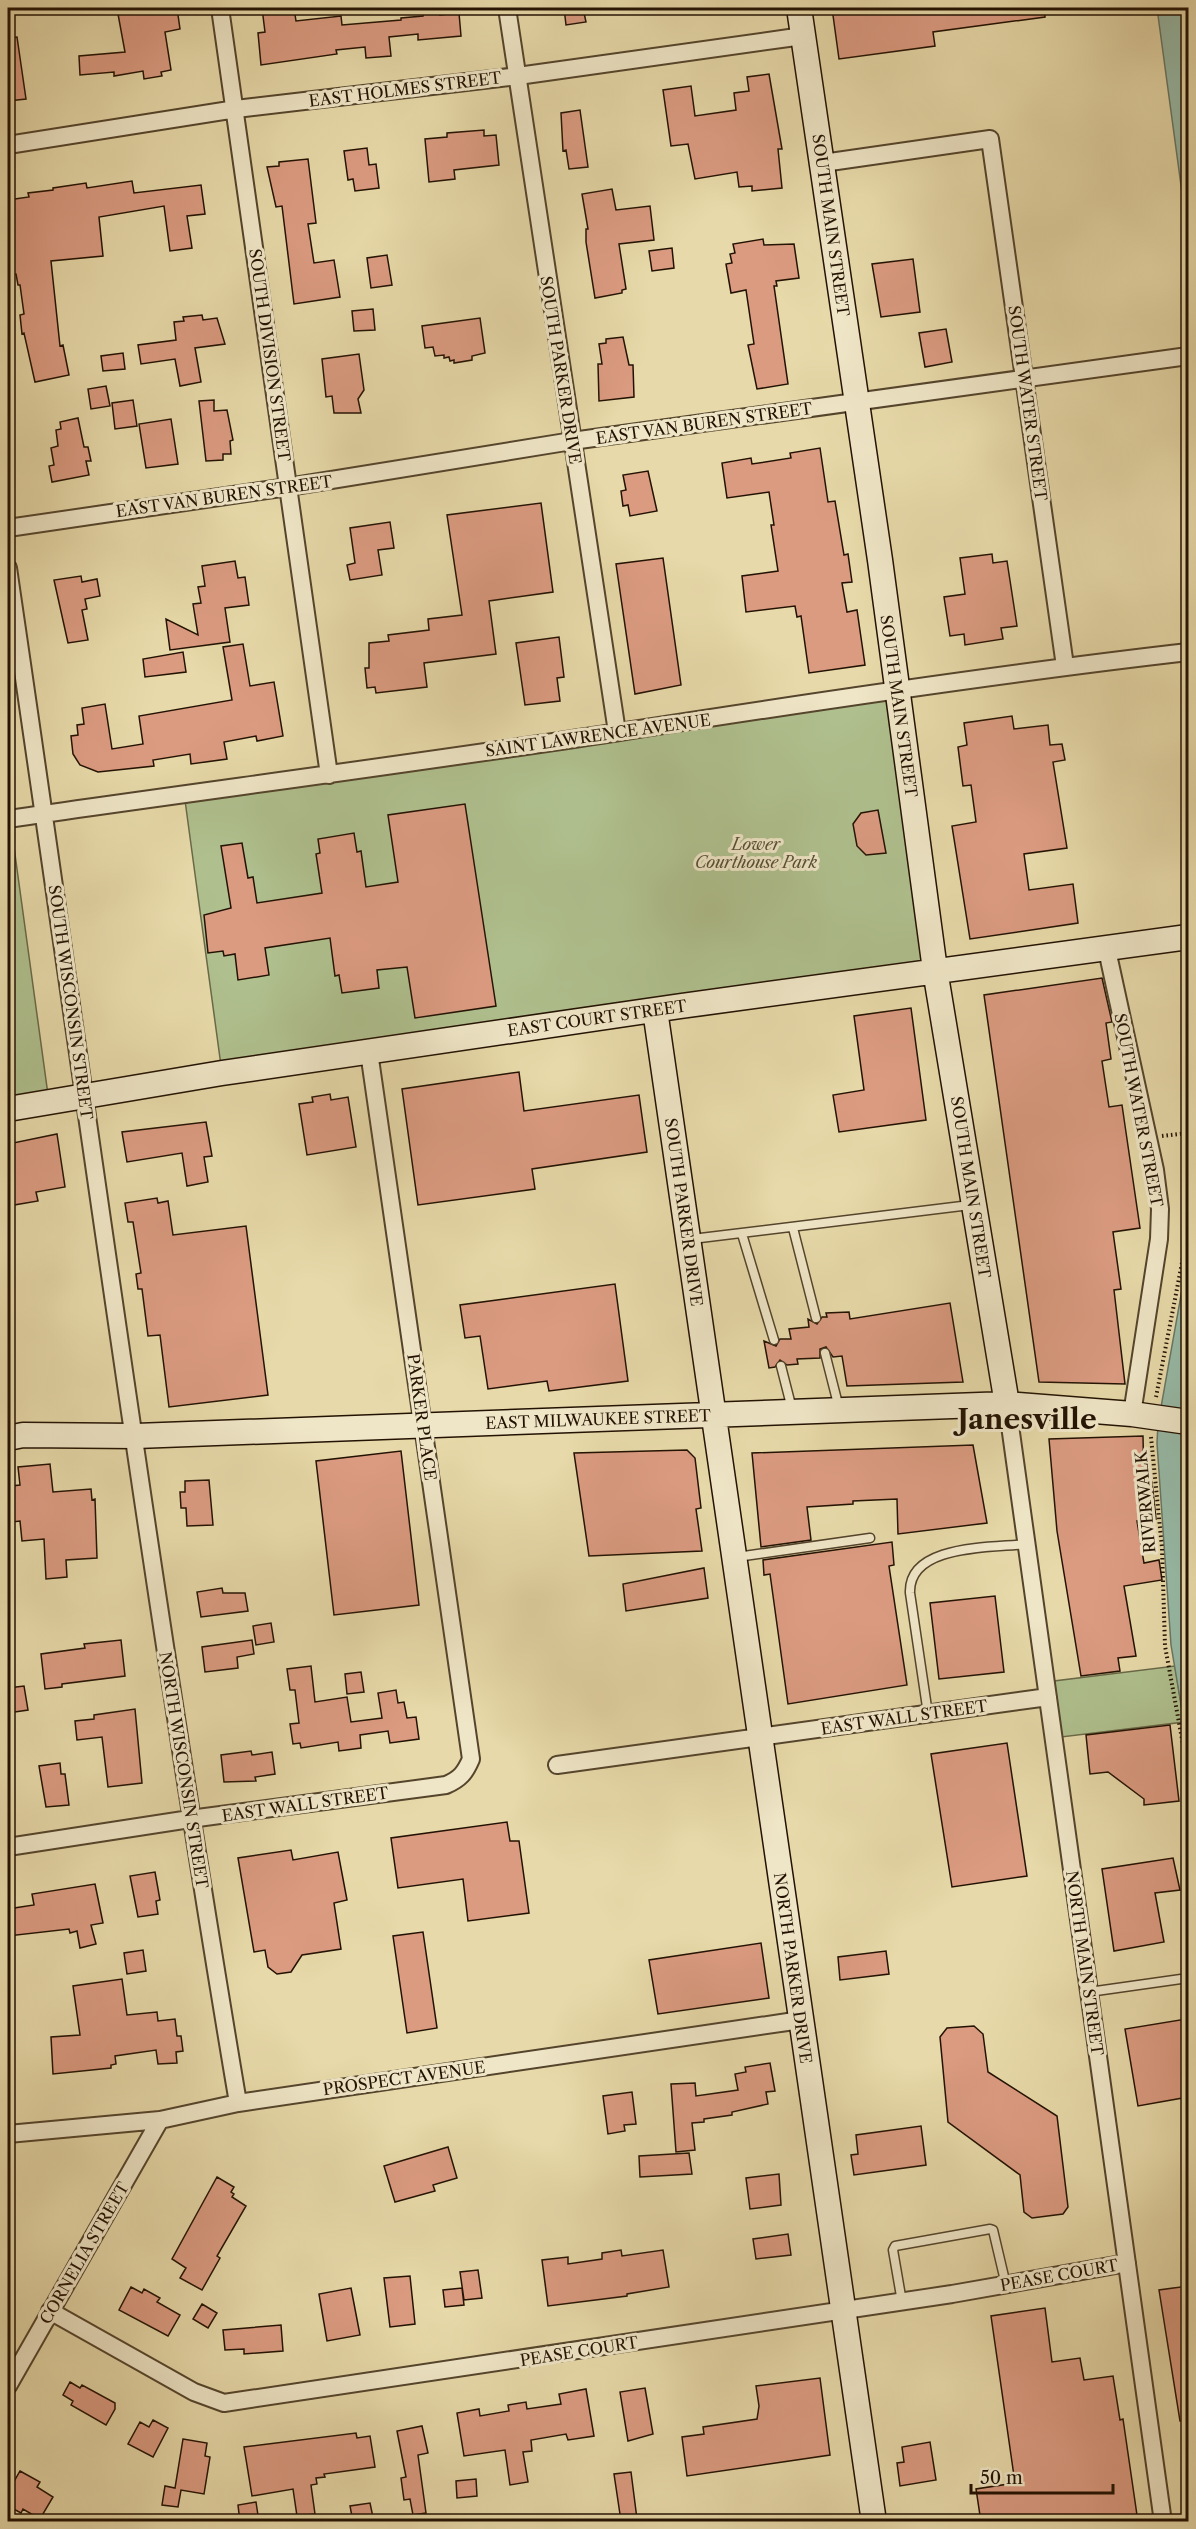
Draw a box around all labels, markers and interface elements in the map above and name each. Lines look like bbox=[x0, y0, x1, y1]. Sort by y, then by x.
street label: EAST HOLMES STREET bbox=[308, 67, 502, 111]
street label: SOUTH MAIN STREET bbox=[808, 133, 854, 317]
street label: SOUTH DIVISION STREET bbox=[245, 247, 295, 463]
street label: SOUTH PARKER DRIVE bbox=[536, 275, 586, 465]
street label: SOUTH WATER STREET bbox=[1004, 304, 1052, 502]
street label: EAST VAN BUREN STREET bbox=[595, 398, 813, 448]
street label: EAST VAN BUREN STREET bbox=[115, 471, 333, 521]
street label: SOUTH MAIN STREET bbox=[876, 614, 922, 798]
street label: SAINT LAWRENCE AVENUE bbox=[484, 709, 712, 761]
park label: Lower Courthouse Park bbox=[695, 834, 818, 872]
street label: SOUTH WISCONSIN STREET bbox=[45, 883, 97, 1121]
street label: EAST COURT STREET bbox=[506, 996, 688, 1040]
street label: SOUTH WATER STREET bbox=[1110, 1011, 1168, 1209]
street label: SOUTH MAIN STREET bbox=[947, 1095, 995, 1279]
street label: SOUTH PARKER DRIVE bbox=[661, 1116, 707, 1308]
street label: PARKER PLACE bbox=[403, 1352, 441, 1482]
district label: Janesville bbox=[952, 1402, 1097, 1436]
street label: EAST MILWAUKEE STREET bbox=[485, 1405, 711, 1433]
street label: RIVERWALK bbox=[1131, 1450, 1159, 1554]
street label: NORTH WISCONSIN STREET bbox=[155, 1650, 213, 1890]
street label: EAST WALL STREET bbox=[819, 1695, 989, 1739]
street label: EAST WALL STREET bbox=[220, 1782, 390, 1826]
street label: NORTH MAIN STREET bbox=[1062, 1869, 1108, 2057]
street label: NORTH PARKER DRIVE bbox=[770, 1871, 816, 2065]
street label: PROSPECT AVENUE bbox=[322, 2057, 486, 2099]
street label: CORNELIA STREET bbox=[35, 2178, 133, 2328]
street label: PEASE COURT bbox=[998, 2255, 1120, 2295]
street label: PEASE COURT bbox=[518, 2332, 640, 2370]
scale bar bbox=[971, 2457, 1114, 2495]
text: 50 m bbox=[980, 2467, 1023, 2489]

